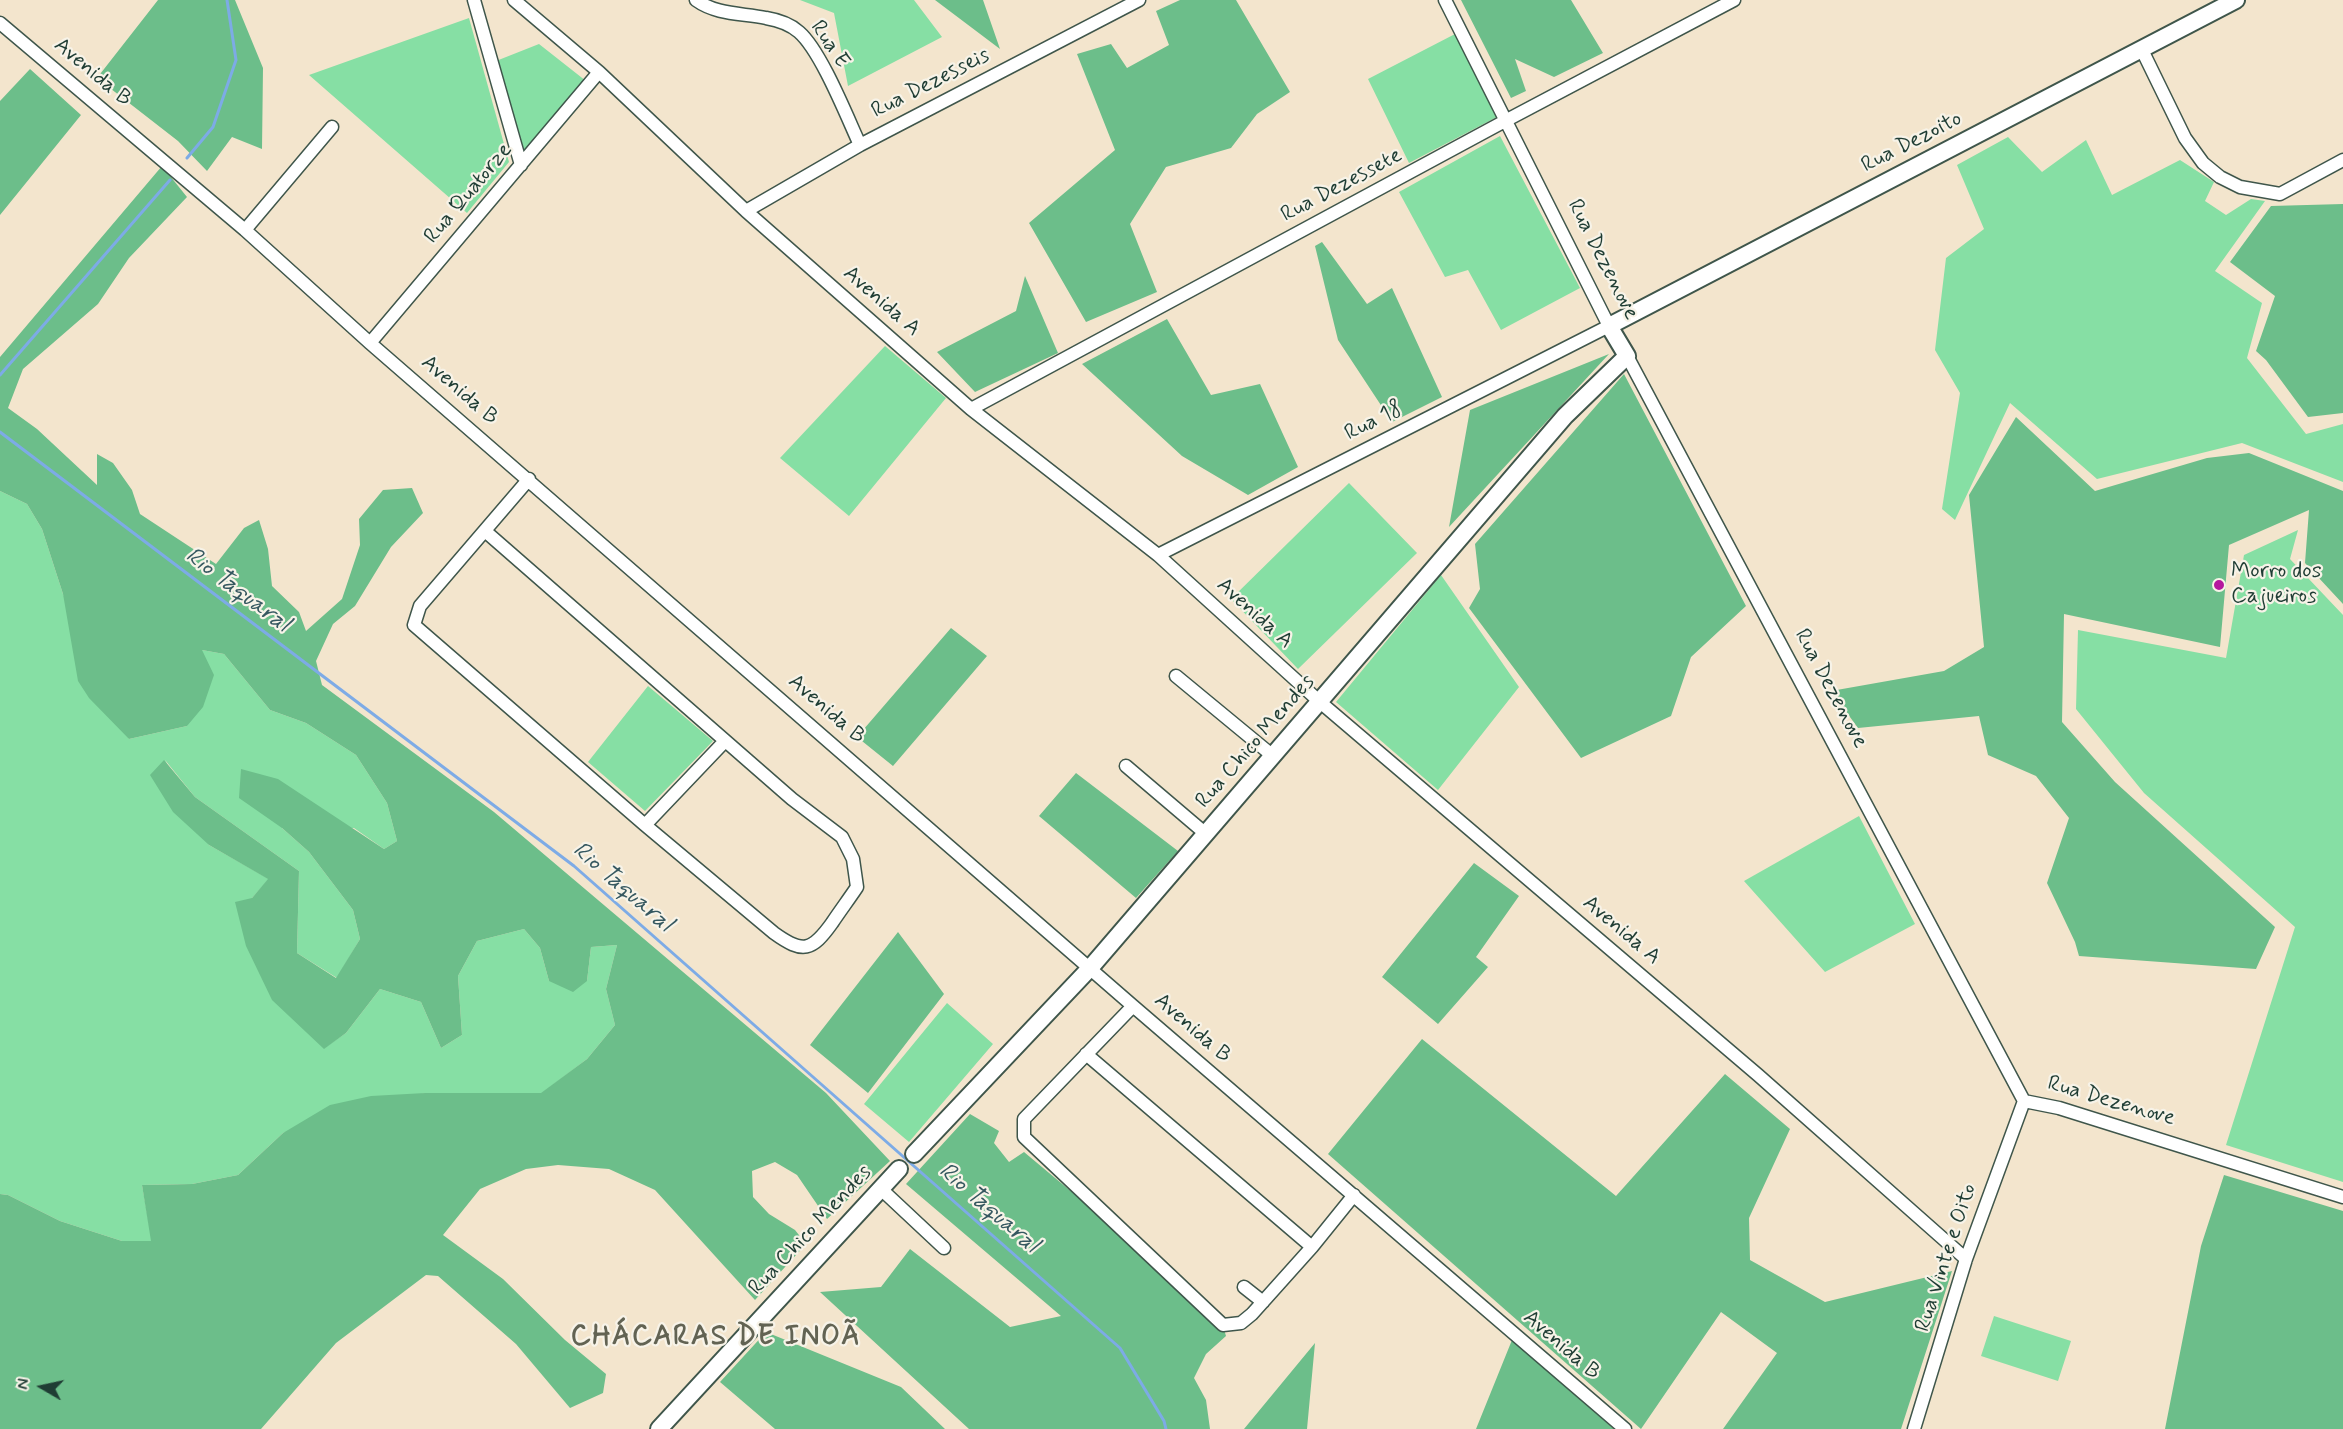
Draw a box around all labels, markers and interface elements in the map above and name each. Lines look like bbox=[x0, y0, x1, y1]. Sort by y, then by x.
street label: Rua E bbox=[803, 16, 855, 74]
street label: Avenida B bbox=[48, 33, 136, 113]
street label: Rua Dezesseis bbox=[867, 43, 995, 125]
street label: Rua Dezoito bbox=[1857, 106, 1967, 180]
street label: Rua Quatorze bbox=[419, 138, 519, 250]
street label: Rua Dezessete bbox=[1277, 143, 1407, 229]
street label: Rua Dezenove bbox=[1560, 195, 1644, 325]
street label: Avenida A bbox=[837, 261, 925, 343]
street label: Avenida B bbox=[415, 350, 503, 432]
street label: Rua 18 bbox=[1341, 396, 1407, 448]
water label: Rio Taquaral bbox=[179, 542, 295, 640]
place label: Morro dos Cajueiros bbox=[2231, 559, 2322, 610]
street label: Avenida A bbox=[1210, 573, 1298, 655]
marker: Morro dos Cajueiros bbox=[2212, 578, 2226, 592]
street label: Rua Dezenove bbox=[1788, 625, 1872, 753]
street label: Avenida B bbox=[782, 669, 870, 751]
street label: Rua Chico Mendes bbox=[1191, 670, 1321, 814]
water label: Rio Taquaral bbox=[566, 837, 678, 939]
street label: Avenida A bbox=[1576, 891, 1666, 971]
street label: Avenida B bbox=[1148, 988, 1236, 1070]
street label: Rua Dezenove bbox=[2044, 1071, 2178, 1133]
water label: Rio Taquaral bbox=[932, 1158, 1044, 1260]
street label: Rua Chico Mendes bbox=[744, 1160, 878, 1302]
street label: Rua Vinte e Oito bbox=[1911, 1181, 1983, 1335]
street label: Avenida B bbox=[1517, 1305, 1605, 1387]
district label: CHÁCARAS DE INOÃ bbox=[573, 1321, 859, 1355]
north arrow bbox=[12, 1357, 72, 1417]
text: N bbox=[13, 1377, 35, 1391]

